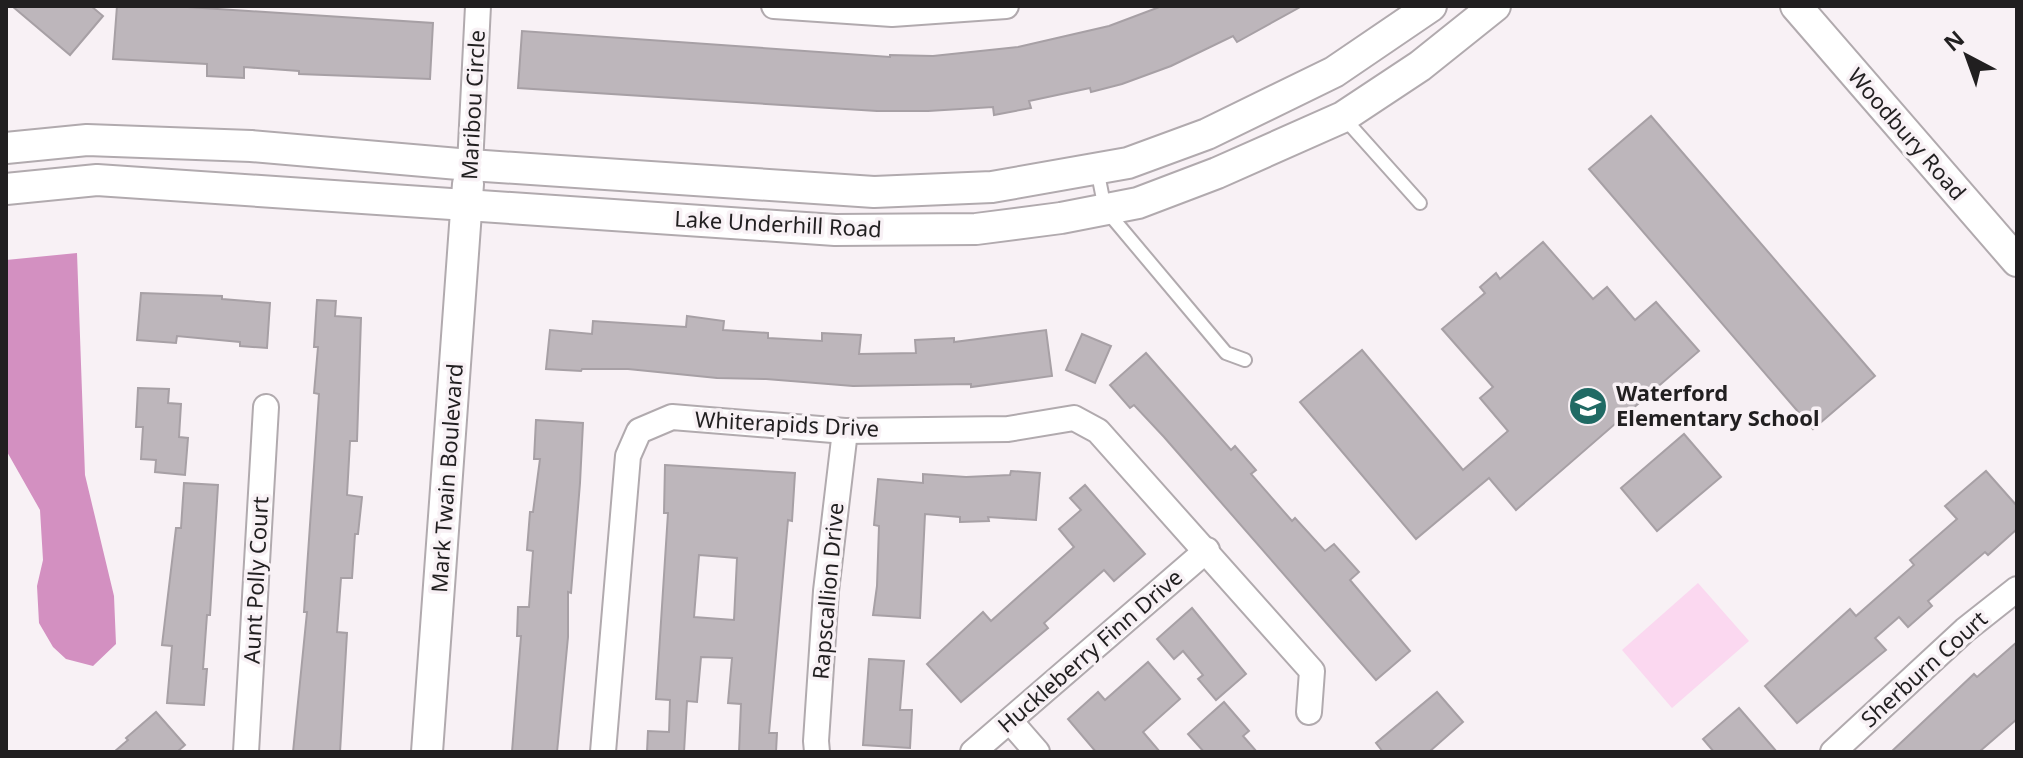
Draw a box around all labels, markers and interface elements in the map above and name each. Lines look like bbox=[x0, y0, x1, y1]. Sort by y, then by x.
north arrow bbox=[1927, 16, 2007, 96]
text: N bbox=[1937, 23, 1970, 57]
street label: Maribou Circle bbox=[453, 29, 491, 181]
street label: Woodbury Road bbox=[1842, 61, 1974, 206]
street label: Lake Underhill Road bbox=[674, 203, 883, 243]
street label: Mark Twain Boulevard bbox=[423, 362, 469, 594]
place label: Waterford Elementary School bbox=[1616, 377, 1820, 432]
school or university icon: Waterford Elementary School bbox=[1567, 385, 1609, 427]
street label: Whiterapids Drive bbox=[694, 403, 880, 443]
street label: Aunt Polly Court bbox=[236, 495, 274, 664]
street label: Rapscallion Drive bbox=[804, 501, 850, 680]
street label: Huckleberry Finn Drive bbox=[991, 562, 1188, 739]
street label: Sherburn Court bbox=[1854, 603, 1993, 733]

